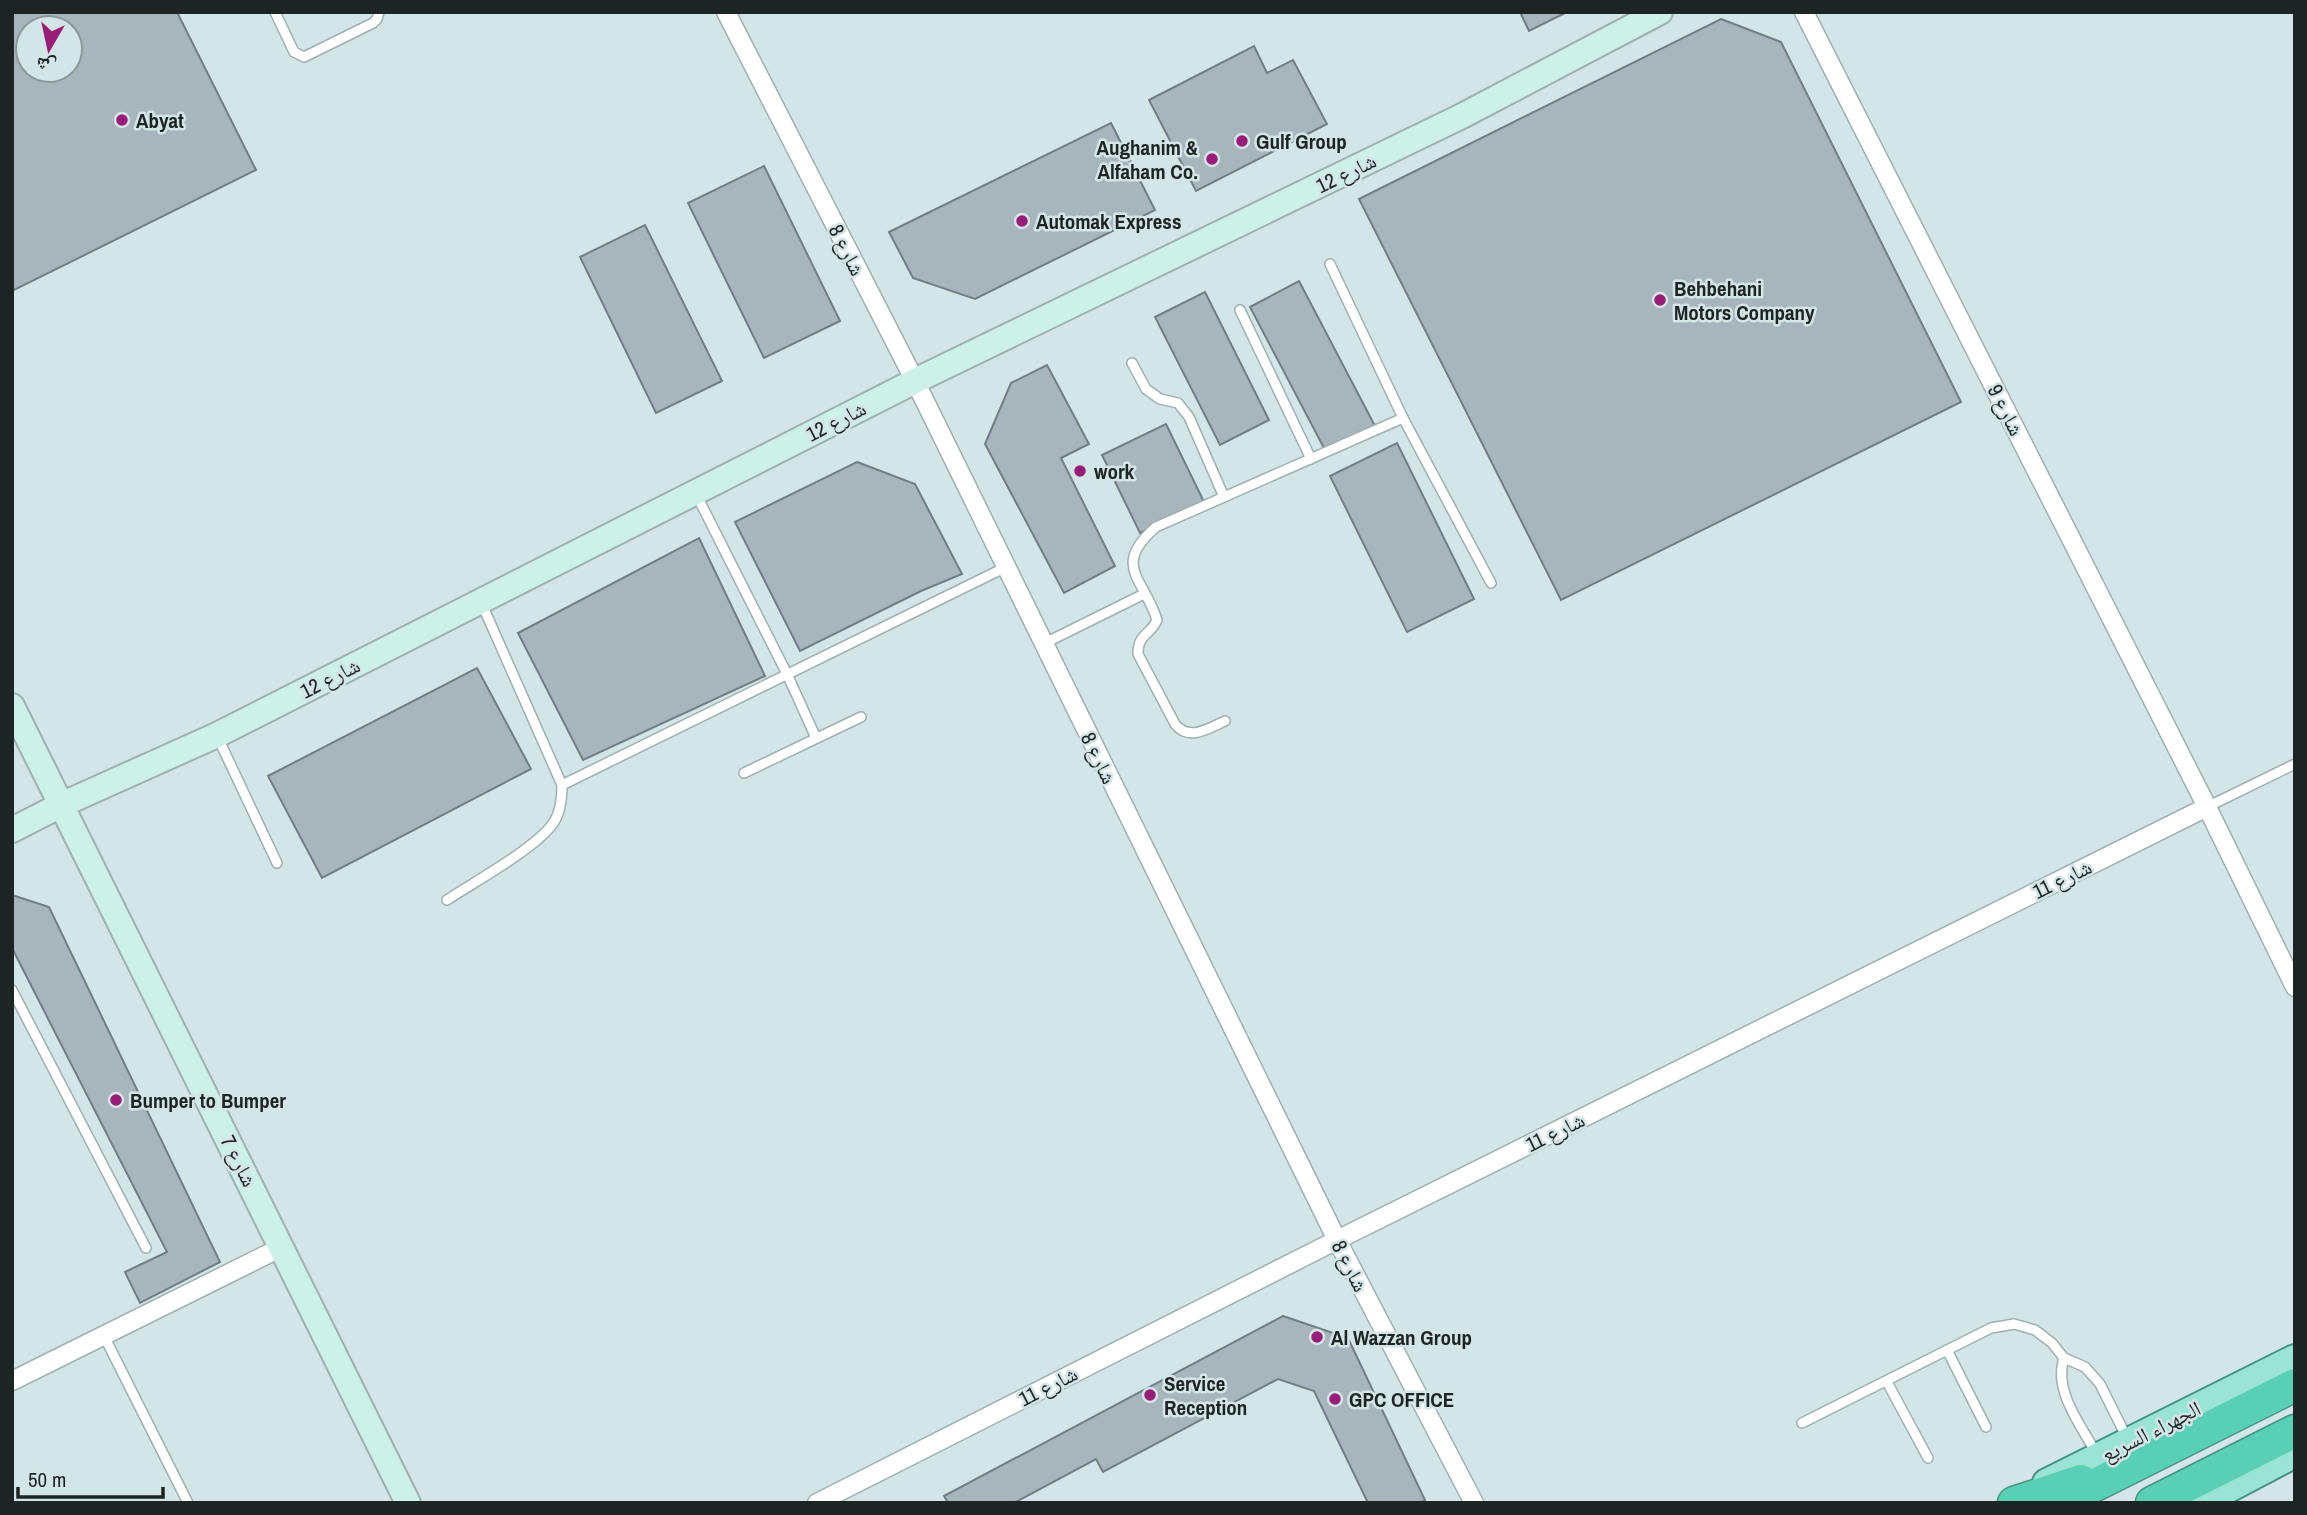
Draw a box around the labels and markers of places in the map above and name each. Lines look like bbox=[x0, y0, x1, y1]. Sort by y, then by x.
place label: Abyat bbox=[136, 106, 184, 135]
marker: Abyat bbox=[114, 112, 130, 128]
place label: Gulf Group bbox=[1256, 127, 1347, 156]
place label: Aughanim & Alfaham Co. bbox=[1097, 133, 1199, 186]
marker: Gulf Group bbox=[1234, 133, 1250, 149]
marker: Aughanim & Alfaham Co. bbox=[1204, 151, 1220, 167]
place label: Automak Express bbox=[1036, 207, 1181, 236]
marker: Automak Express bbox=[1014, 213, 1030, 229]
place label: Behbehani Motors Company bbox=[1674, 274, 1815, 327]
marker: Behbehani Motors Company bbox=[1652, 292, 1668, 308]
place label: work bbox=[1094, 457, 1135, 486]
marker: work bbox=[1072, 463, 1088, 479]
place label: Bumper to Bumper bbox=[130, 1086, 286, 1115]
marker: Bumper to Bumper bbox=[108, 1092, 124, 1108]
place label: Al Wazzan Group bbox=[1331, 1323, 1472, 1352]
marker: Al Wazzan Group bbox=[1309, 1329, 1325, 1345]
place label: Service Reception bbox=[1164, 1369, 1247, 1422]
place label: GPC OFFICE bbox=[1349, 1385, 1454, 1414]
marker: Service Reception bbox=[1142, 1387, 1158, 1403]
marker: GPC OFFICE bbox=[1327, 1391, 1343, 1407]

